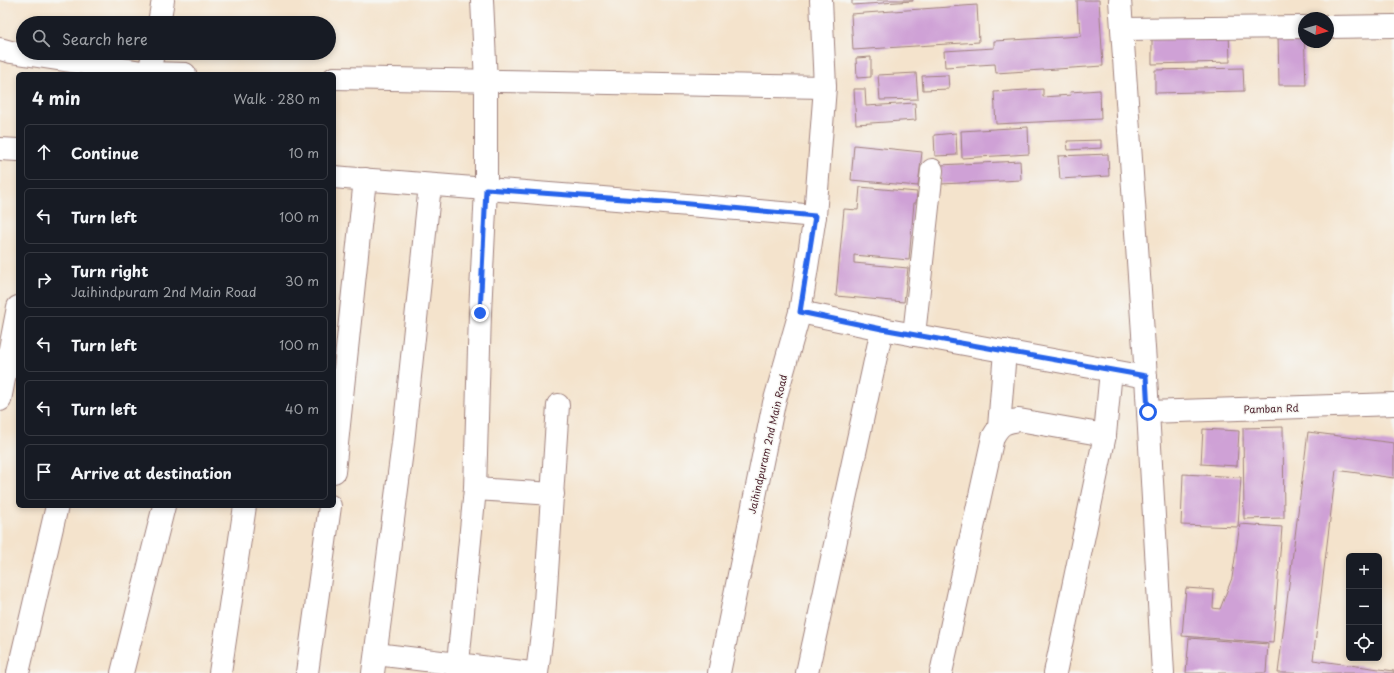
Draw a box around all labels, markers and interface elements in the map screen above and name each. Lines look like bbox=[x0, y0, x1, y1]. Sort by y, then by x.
north arrow bbox=[1298, 12, 1334, 48]
search box bbox=[16, 16, 336, 60]
icon: search bbox=[30, 27, 52, 49]
text: Search here bbox=[62, 27, 148, 50]
text: 4 min bbox=[32, 85, 80, 111]
text: Walk · 280 m bbox=[233, 89, 320, 108]
icon: ahead bbox=[33, 141, 55, 163]
text: Continue bbox=[71, 141, 139, 164]
text: 10 m bbox=[289, 143, 319, 162]
icon: left bbox=[33, 205, 55, 227]
text: Turn left bbox=[71, 205, 137, 228]
text: 100 m bbox=[279, 207, 319, 226]
text: Turn right bbox=[71, 259, 148, 282]
icon: right bbox=[33, 269, 55, 291]
text: 30 m bbox=[285, 271, 319, 290]
text: Jaihindpuram 2nd Main Road bbox=[71, 282, 256, 301]
route end bbox=[471, 304, 489, 322]
icon: left bbox=[33, 333, 55, 355]
text: Turn left bbox=[71, 333, 137, 356]
text: 100 m bbox=[279, 335, 319, 354]
street label: Jaihindpuram 2nd Main Road bbox=[744, 373, 790, 515]
icon: left bbox=[33, 397, 55, 419]
text: Turn left bbox=[71, 397, 137, 420]
text: 40 m bbox=[285, 399, 319, 418]
street label: Pamban Rd bbox=[1243, 400, 1299, 416]
route start bbox=[1139, 403, 1157, 421]
icon: arrive bbox=[33, 461, 55, 483]
text: Arrive at destination bbox=[71, 461, 232, 484]
map controls bbox=[1346, 553, 1382, 661]
button: + bbox=[1346, 553, 1382, 589]
button: − bbox=[1346, 589, 1382, 625]
button: locate bbox=[1346, 625, 1382, 661]

